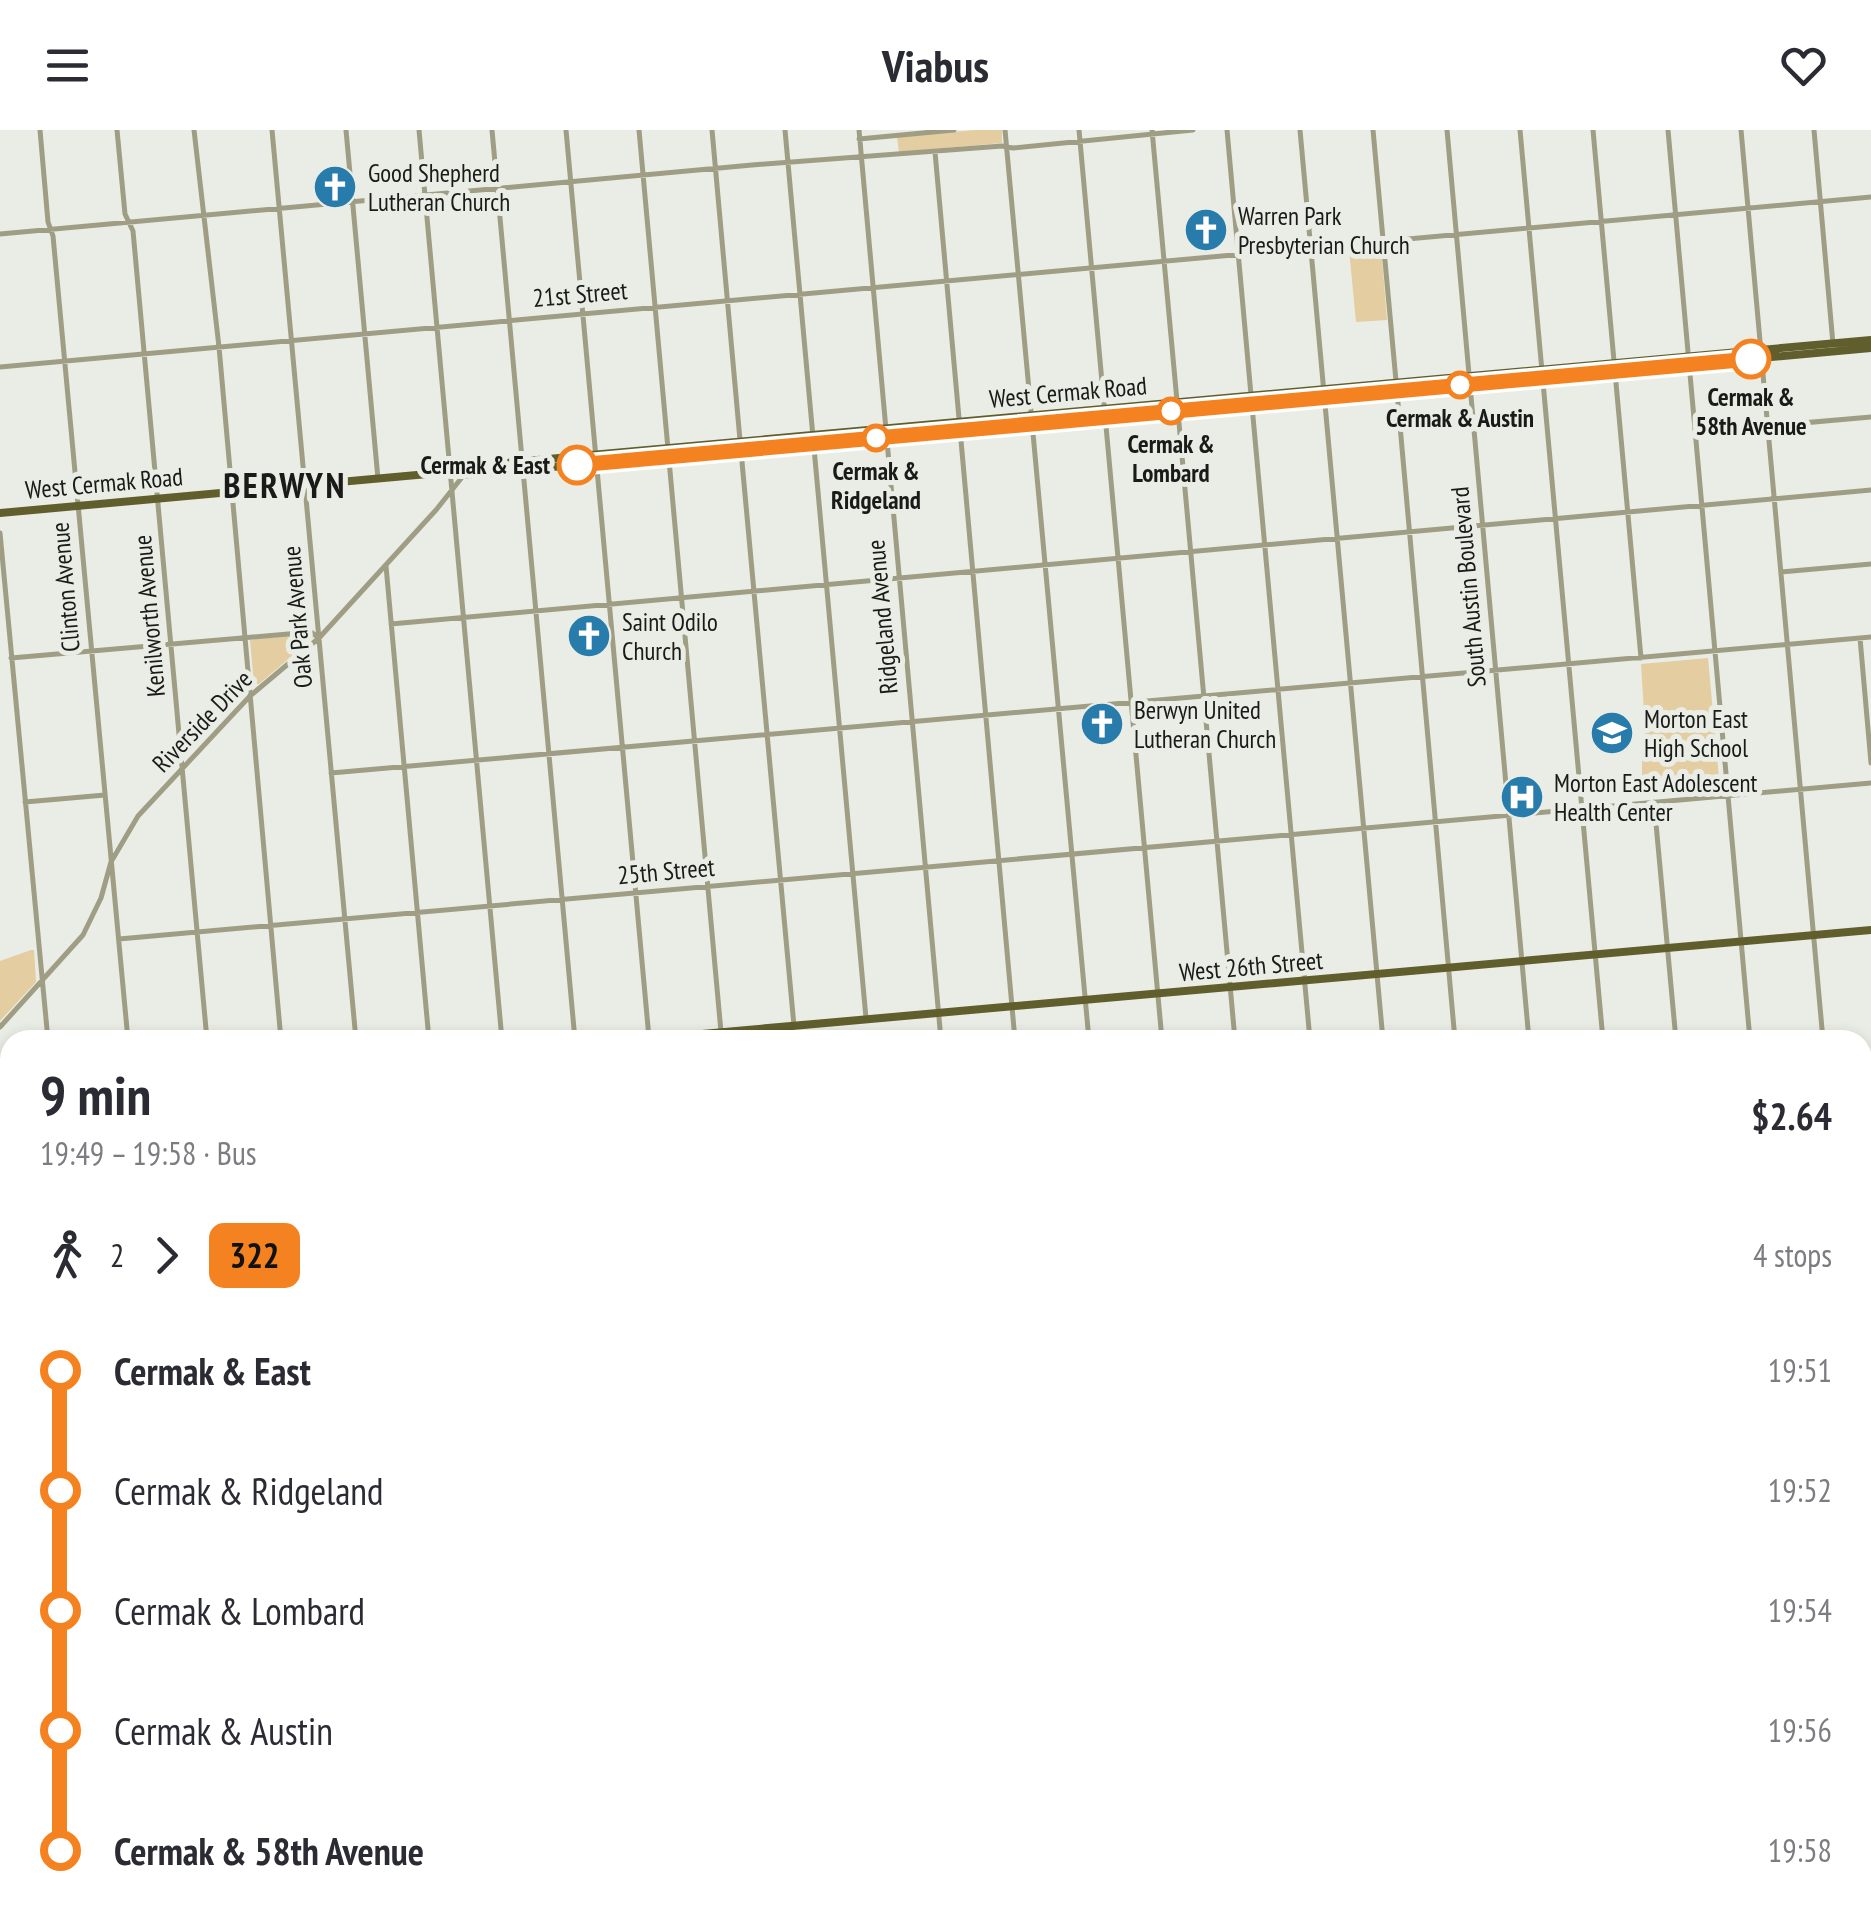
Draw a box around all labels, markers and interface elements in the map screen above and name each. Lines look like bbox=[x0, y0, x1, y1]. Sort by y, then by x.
text: Viabus bbox=[882, 36, 989, 94]
icon: menu bbox=[40, 38, 95, 93]
icon: heart bbox=[1776, 38, 1831, 93]
place label: Good Shepherd Lutheran Church bbox=[368, 157, 510, 218]
church icon: Good Shepherd Lutheran Church bbox=[312, 164, 358, 210]
place label: Warren Park Presbyterian Church bbox=[1238, 200, 1410, 261]
church icon: Warren Park Presbyterian Church bbox=[1183, 207, 1229, 253]
street label: 21st Street bbox=[531, 274, 629, 314]
marker: Cermak & 58th Avenue bbox=[1732, 340, 1770, 378]
street label: West Cermak Road bbox=[988, 369, 1148, 415]
marker: Cermak & Austin bbox=[1447, 372, 1473, 398]
place label: Cermak & 58th Avenue bbox=[1695, 381, 1807, 442]
marker: Cermak & Lombard bbox=[1158, 398, 1184, 424]
place label: Cermak & Austin bbox=[1386, 402, 1534, 434]
marker: Cermak & Ridgeland bbox=[863, 425, 889, 451]
place label: Cermak & Lombard bbox=[1127, 428, 1215, 489]
marker: Cermak & East bbox=[558, 446, 596, 484]
place label: Cermak & East bbox=[421, 449, 551, 481]
place label: Cermak & Ridgeland bbox=[831, 455, 921, 516]
street label: West Cermak Road bbox=[24, 460, 184, 506]
district label: BERWYN bbox=[223, 462, 347, 508]
street label: South Austin Boulevard bbox=[1443, 485, 1493, 689]
street label: Clinton Avenue bbox=[43, 521, 87, 653]
street label: Kenilworth Avenue bbox=[126, 534, 172, 698]
street label: Ridgeland Avenue bbox=[859, 538, 905, 696]
street label: Oak Park Avenue bbox=[275, 545, 319, 689]
place label: Saint Odilo Church bbox=[622, 606, 718, 667]
church icon: Saint Odilo Church bbox=[566, 613, 612, 659]
street label: Riverside Drive bbox=[145, 663, 259, 779]
place label: Berwyn United Lutheran Church bbox=[1134, 694, 1276, 755]
church icon: Berwyn United Lutheran Church bbox=[1079, 701, 1125, 747]
place label: Morton East High School bbox=[1644, 703, 1748, 764]
school or university icon: Morton East High School bbox=[1589, 710, 1635, 756]
place label: Morton East Adolescent Health Center bbox=[1554, 767, 1757, 828]
hospital icon: Morton East Adolescent Health Center bbox=[1499, 774, 1545, 820]
street label: 25th Street bbox=[616, 851, 716, 891]
street label: West 26th Street bbox=[1178, 944, 1324, 988]
text: 9 min bbox=[40, 1059, 151, 1130]
text: $2.64 bbox=[1751, 1091, 1832, 1140]
text: 19:49 – 19:58 · Bus bbox=[40, 1132, 257, 1174]
icon: walk bbox=[40, 1228, 95, 1283]
icon: forward bbox=[139, 1228, 194, 1283]
text: 322 bbox=[229, 1232, 280, 1278]
text: 2 bbox=[110, 1234, 124, 1276]
text: 4 stops bbox=[1753, 1234, 1832, 1276]
text: Cermak & East bbox=[114, 1346, 311, 1395]
text: 19:51 bbox=[1768, 1349, 1832, 1391]
text: Cermak & Ridgeland bbox=[114, 1466, 384, 1515]
text: 19:52 bbox=[1768, 1469, 1832, 1511]
text: Cermak & Lombard bbox=[114, 1586, 365, 1635]
text: 19:54 bbox=[1768, 1589, 1832, 1631]
text: Cermak & Austin bbox=[114, 1706, 333, 1755]
text: 19:56 bbox=[1768, 1709, 1832, 1751]
text: Cermak & 58th Avenue bbox=[114, 1826, 424, 1875]
text: 19:58 bbox=[1768, 1829, 1832, 1871]

